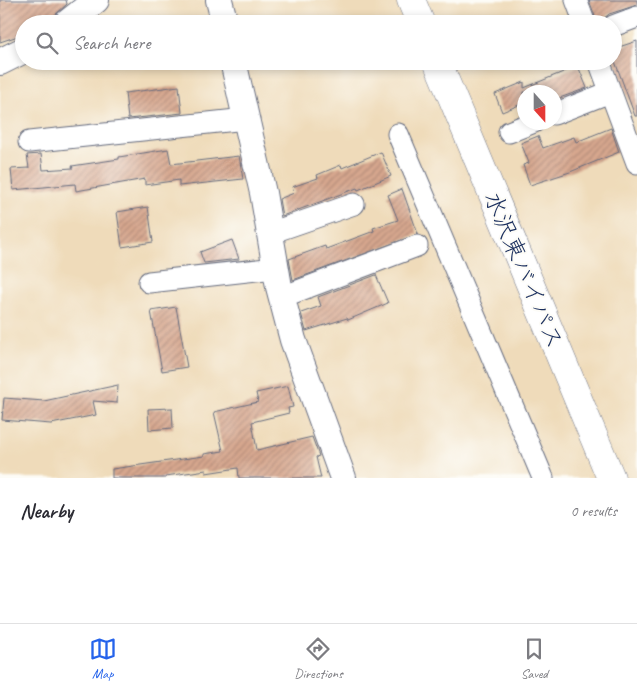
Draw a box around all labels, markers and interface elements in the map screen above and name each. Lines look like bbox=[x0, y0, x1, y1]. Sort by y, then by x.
search box bbox=[15, 15, 622, 70]
icon: search bbox=[33, 29, 61, 57]
text: Search here bbox=[73, 31, 150, 55]
north arrow bbox=[517, 85, 562, 130]
street label: 水沢東バイパス bbox=[477, 187, 571, 353]
text: Nearby bbox=[20, 498, 73, 524]
text: 0 results bbox=[570, 501, 617, 521]
tab: Map bbox=[89, 635, 117, 682]
tab: Directions bbox=[294, 635, 343, 682]
tab: Saved bbox=[520, 635, 548, 682]

